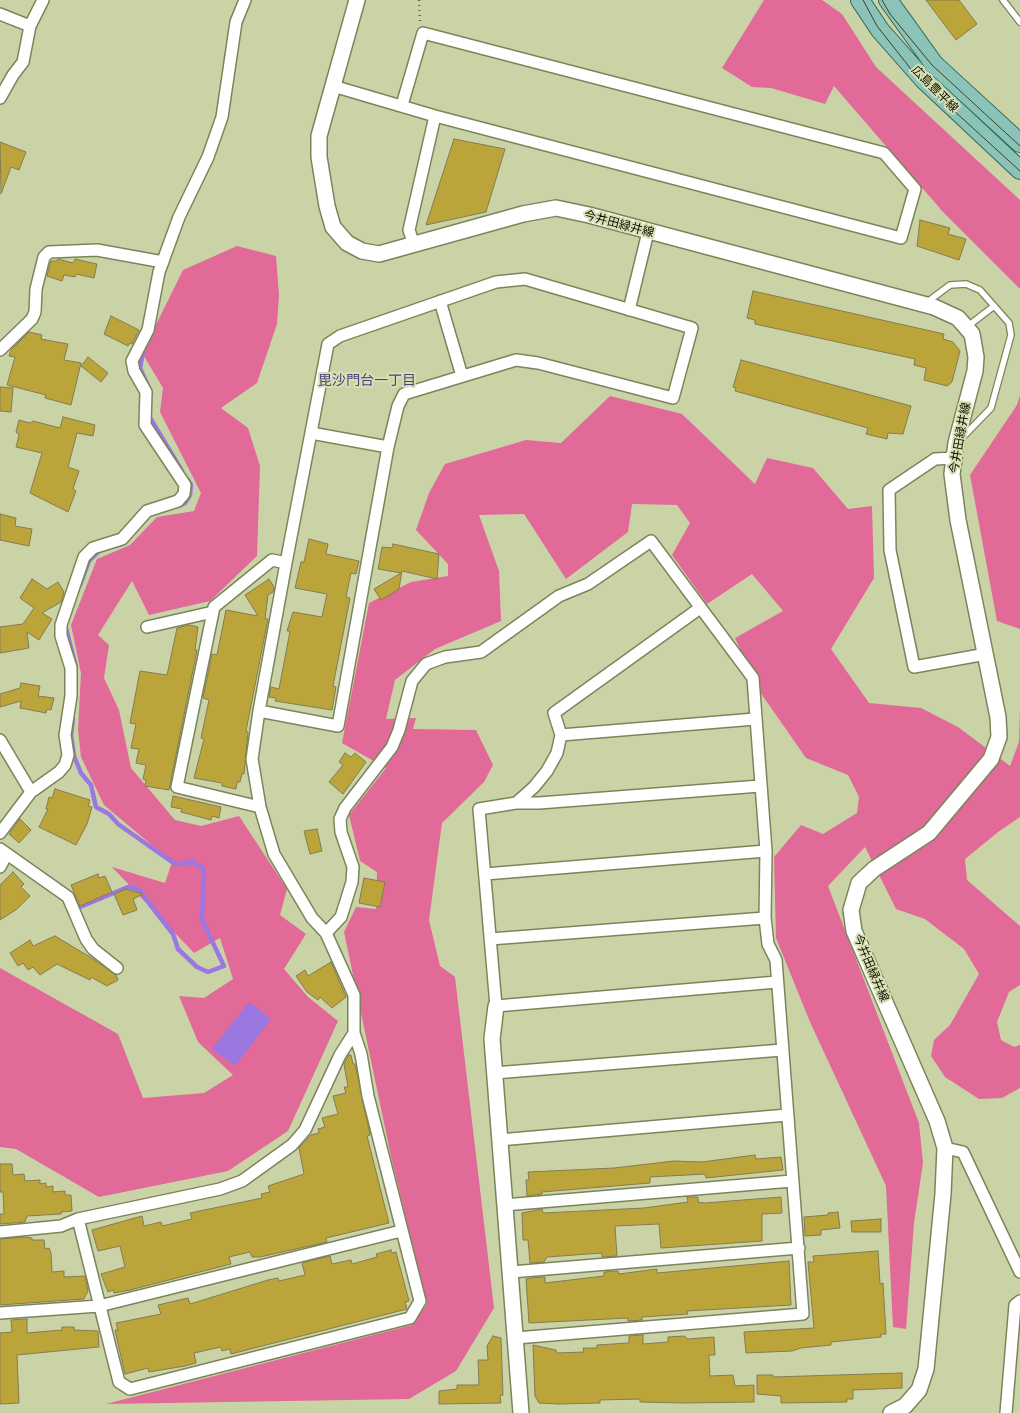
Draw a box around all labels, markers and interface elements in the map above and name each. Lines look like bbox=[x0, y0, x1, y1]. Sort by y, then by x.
street label: 広島豊平線 bbox=[909, 63, 961, 115]
street label: 今井田緑井線 bbox=[582, 208, 656, 240]
district label: 毘沙門台一丁目 bbox=[318, 373, 416, 389]
street label: 今井田緑井線 bbox=[947, 401, 973, 475]
street label: 今井田緑井線 bbox=[850, 932, 892, 1004]

